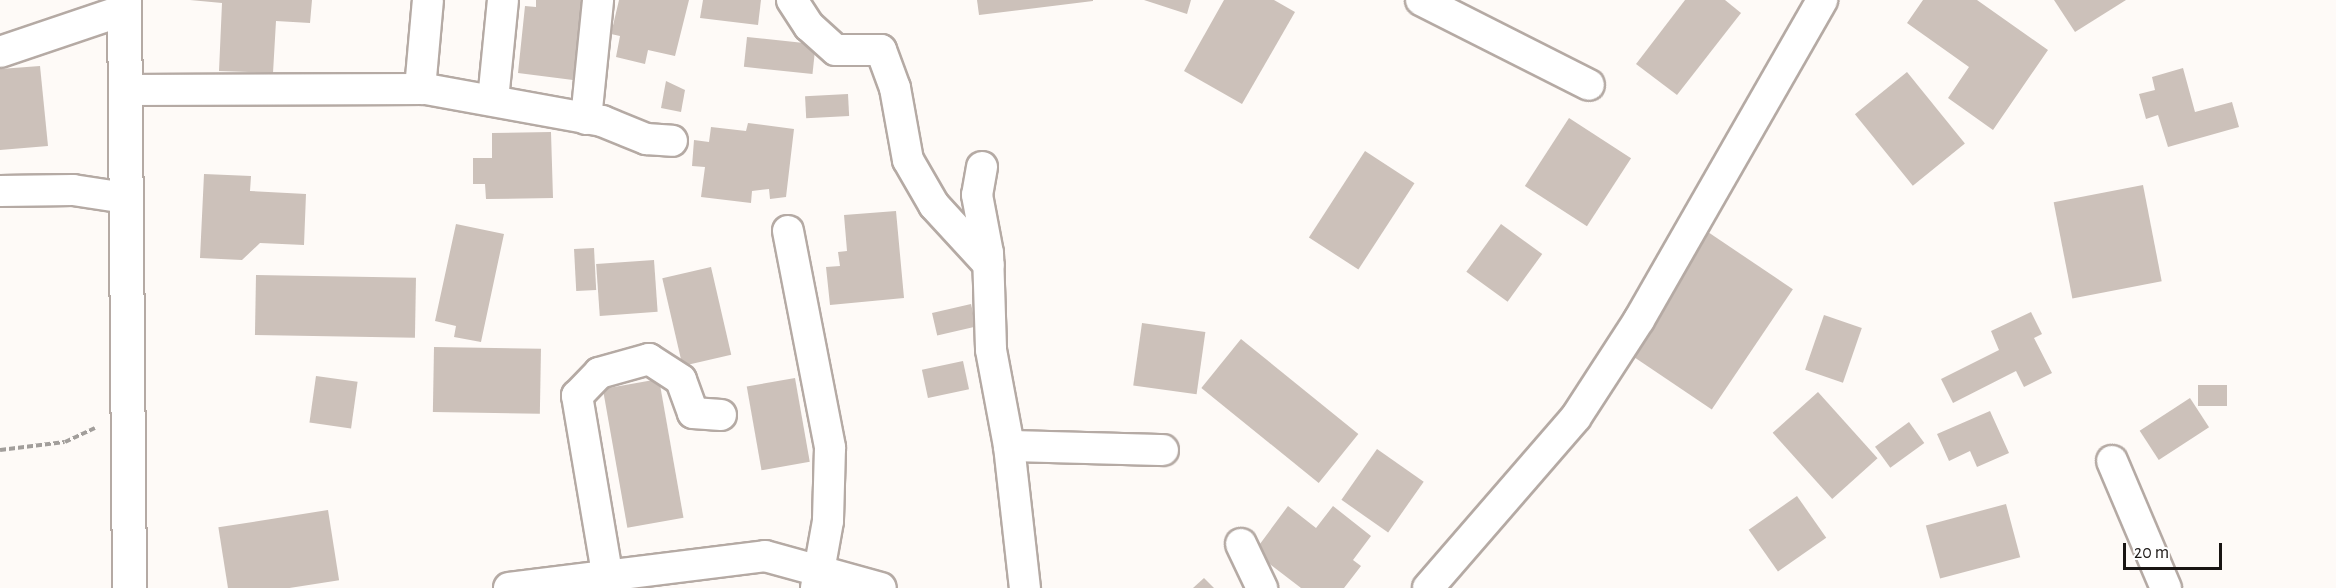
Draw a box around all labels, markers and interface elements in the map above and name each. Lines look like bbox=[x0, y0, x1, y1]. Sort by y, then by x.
scale bar bbox=[2126, 531, 2225, 569]
text: 20 m bbox=[2134, 544, 2169, 562]

